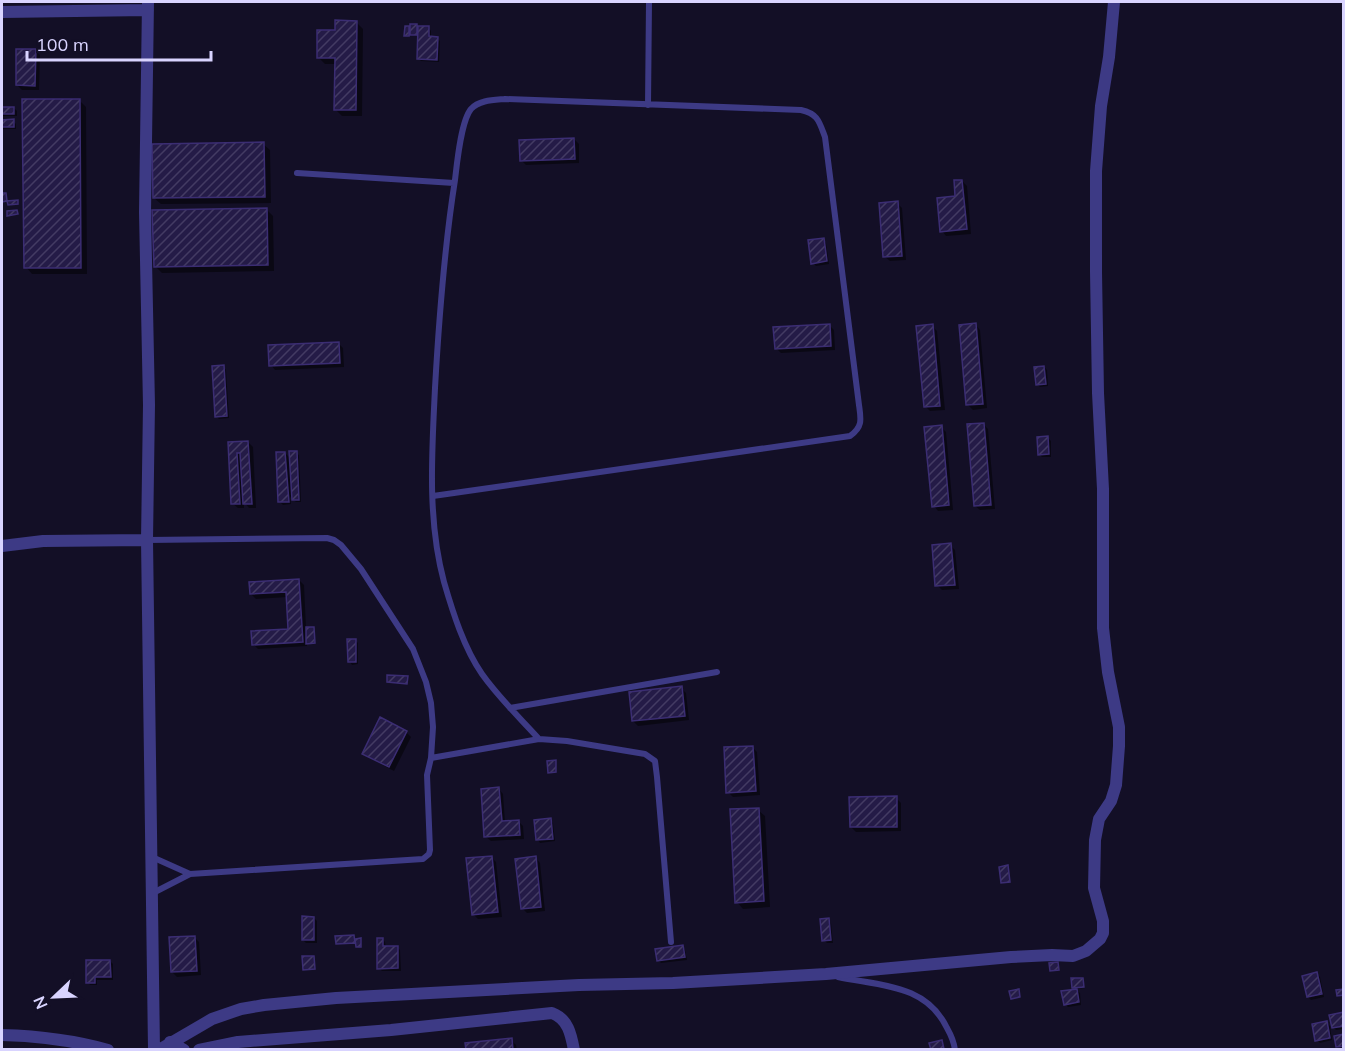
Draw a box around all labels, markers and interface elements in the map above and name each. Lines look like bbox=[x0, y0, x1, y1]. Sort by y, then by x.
scale bar bbox=[27, 24, 212, 62]
text: 100 m bbox=[36, 33, 89, 56]
north arrow bbox=[24, 967, 84, 1027]
text: N bbox=[29, 993, 52, 1012]

